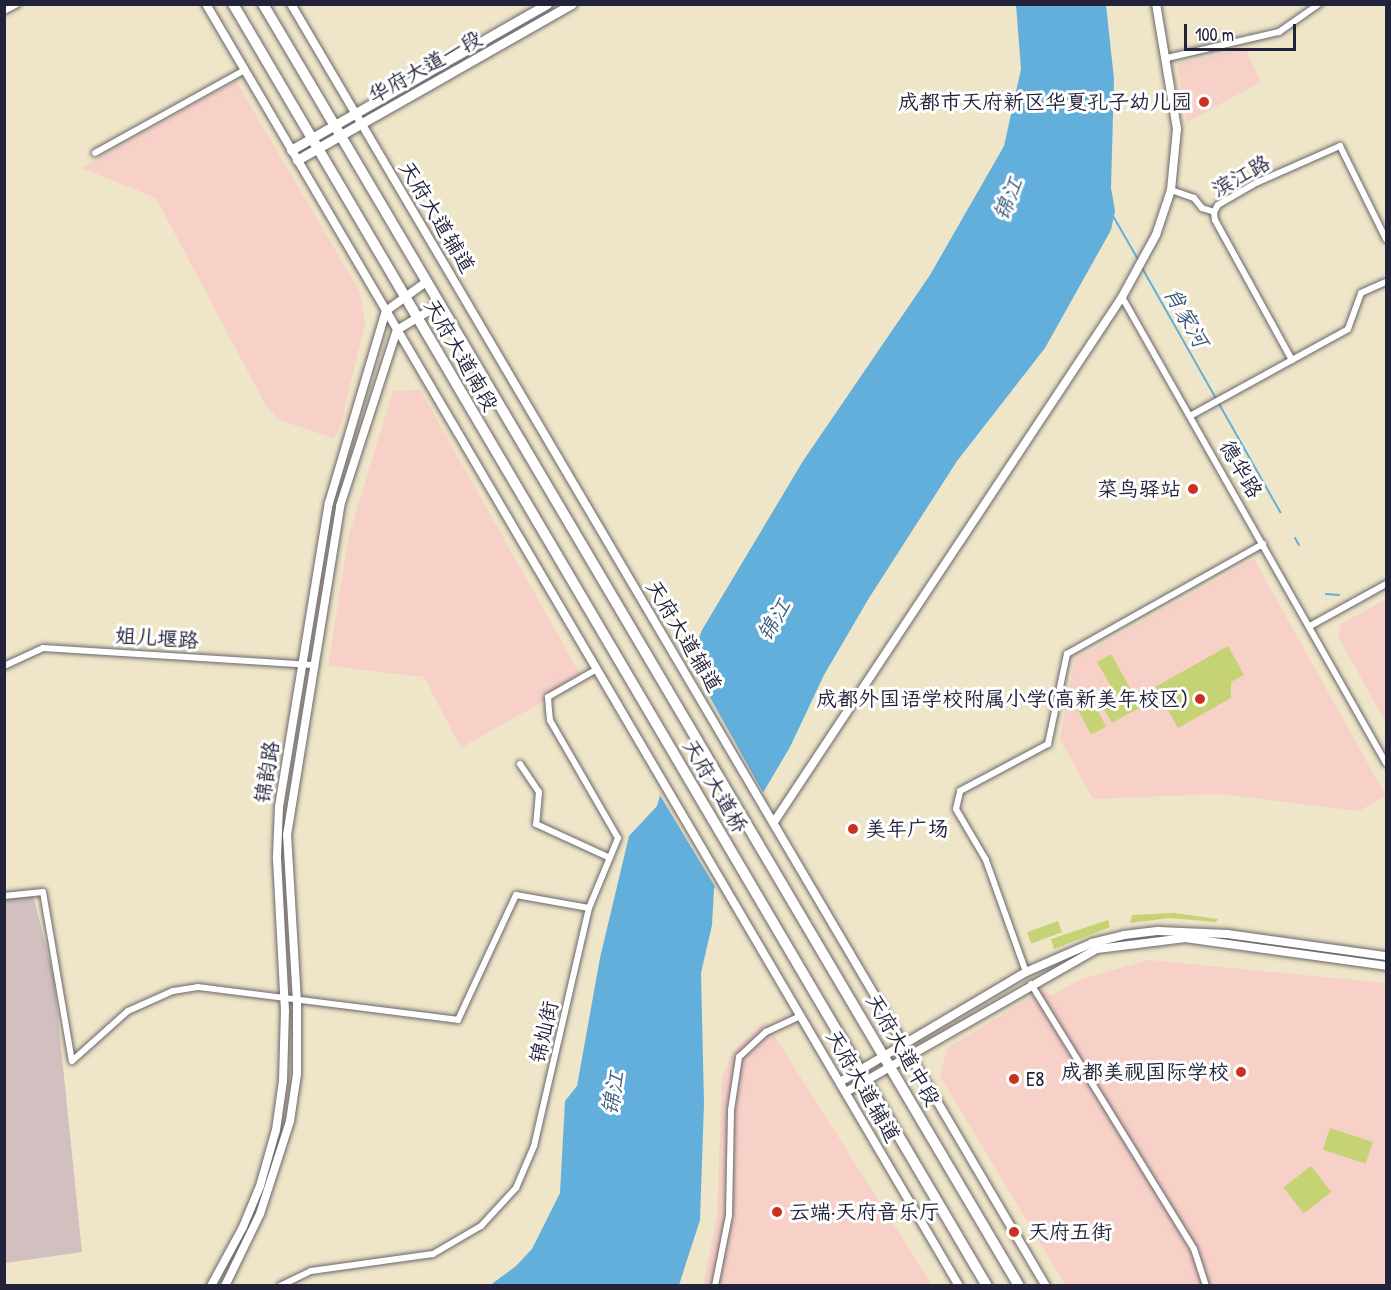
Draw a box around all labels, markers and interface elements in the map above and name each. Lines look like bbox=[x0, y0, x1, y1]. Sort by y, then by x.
scale bar bbox=[1187, 12, 1300, 50]
text: 100 m bbox=[1195, 22, 1234, 47]
street label: 华府大道一段 bbox=[364, 25, 486, 109]
place label: 成都市天府新区华夏孔子幼儿园 bbox=[898, 89, 1192, 115]
marker: 成都市天府新区华夏孔子幼儿园 bbox=[1197, 95, 1211, 109]
street label: 滨江路 bbox=[1207, 150, 1275, 202]
street label: 天府大道辅道 bbox=[394, 157, 480, 277]
water label: 锦江 bbox=[988, 174, 1028, 224]
water label: 肖家河 bbox=[1158, 282, 1214, 352]
street label: 天府大道南段 bbox=[419, 294, 503, 416]
street label: 德华路 bbox=[1214, 435, 1268, 503]
place label: 菜鸟驿站 bbox=[1097, 476, 1181, 502]
marker: 菜鸟驿站 bbox=[1186, 482, 1200, 496]
street label: 天府大道辅道 bbox=[641, 576, 727, 696]
water label: 锦江 bbox=[751, 594, 797, 646]
street label: 姐儿堰路 bbox=[114, 623, 200, 653]
place label: 成都外国语学校附属小学(高新美年校区) bbox=[816, 686, 1188, 712]
marker: 成都外国语学校附属小学(高新美年校区) bbox=[1193, 692, 1207, 706]
street label: 天府大道桥 bbox=[677, 735, 753, 837]
street label: 锦韵路 bbox=[250, 739, 284, 805]
place label: 美年广场 bbox=[865, 816, 949, 842]
marker: 美年广场 bbox=[846, 822, 860, 836]
street label: 天府大道中段 bbox=[861, 989, 945, 1111]
street label: 锦灿街 bbox=[525, 998, 563, 1066]
street label: 天府大道辅道 bbox=[821, 1025, 905, 1147]
place label: 成都美视国际学校 bbox=[1061, 1059, 1229, 1085]
marker: 成都美视国际学校 bbox=[1234, 1065, 1248, 1079]
place label: E8 bbox=[1026, 1066, 1044, 1092]
water label: 锦江 bbox=[596, 1069, 630, 1117]
marker: E8 bbox=[1007, 1072, 1021, 1086]
place label: 云端·天府音乐厅 bbox=[789, 1199, 940, 1225]
marker: 云端·天府音乐厅 bbox=[770, 1205, 784, 1219]
place label: 天府五街 bbox=[1028, 1219, 1112, 1245]
marker: 天府五街 bbox=[1005, 1223, 1023, 1241]

